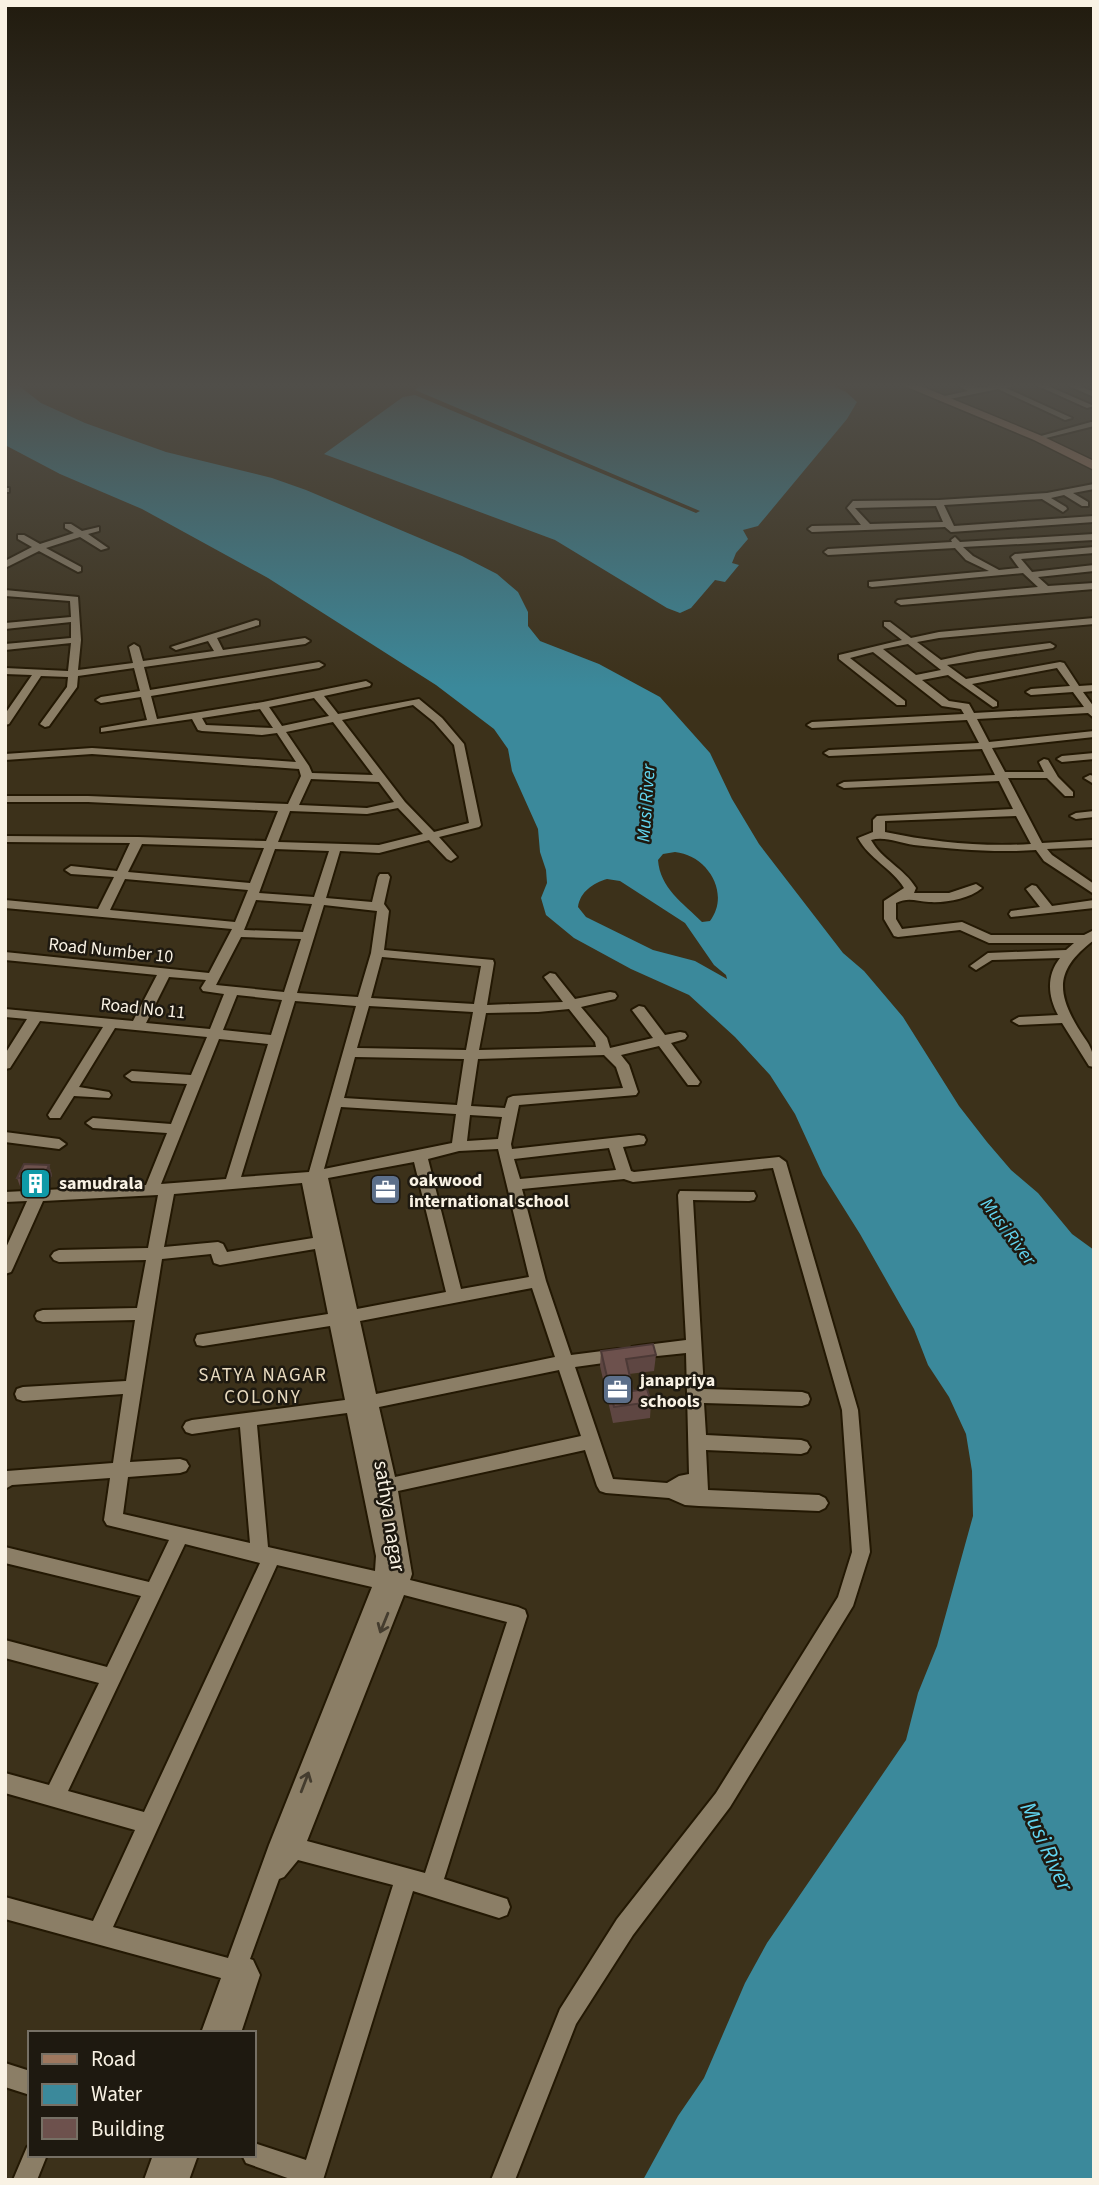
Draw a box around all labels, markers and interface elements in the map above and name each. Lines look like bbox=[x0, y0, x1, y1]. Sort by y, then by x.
water label: Musi River bbox=[630, 762, 663, 843]
street label: Road Number 10 bbox=[47, 932, 175, 969]
street label: Road No 11 bbox=[99, 992, 187, 1025]
building icon: samudrala bbox=[19, 1166, 53, 1200]
place label: oakwood international school bbox=[409, 1168, 569, 1214]
place label: samudrala bbox=[59, 1171, 143, 1196]
office icon: oakwood international school bbox=[369, 1173, 403, 1207]
water label: Musi River bbox=[973, 1192, 1043, 1273]
district label: SATYA NAGAR COLONY bbox=[198, 1362, 328, 1411]
place label: janapriya schools bbox=[639, 1368, 715, 1414]
office icon: janapriya schools bbox=[600, 1373, 634, 1407]
street label: sathya nagar bbox=[366, 1458, 414, 1574]
one-way arrow bbox=[376, 1612, 389, 1633]
one-way arrow bbox=[300, 1771, 312, 1793]
water label: Musi River bbox=[1012, 1796, 1082, 1897]
legend bbox=[28, 2031, 256, 2157]
text: Road bbox=[91, 2044, 136, 2074]
text: Water bbox=[91, 2079, 143, 2109]
text: Building bbox=[91, 2114, 165, 2144]

